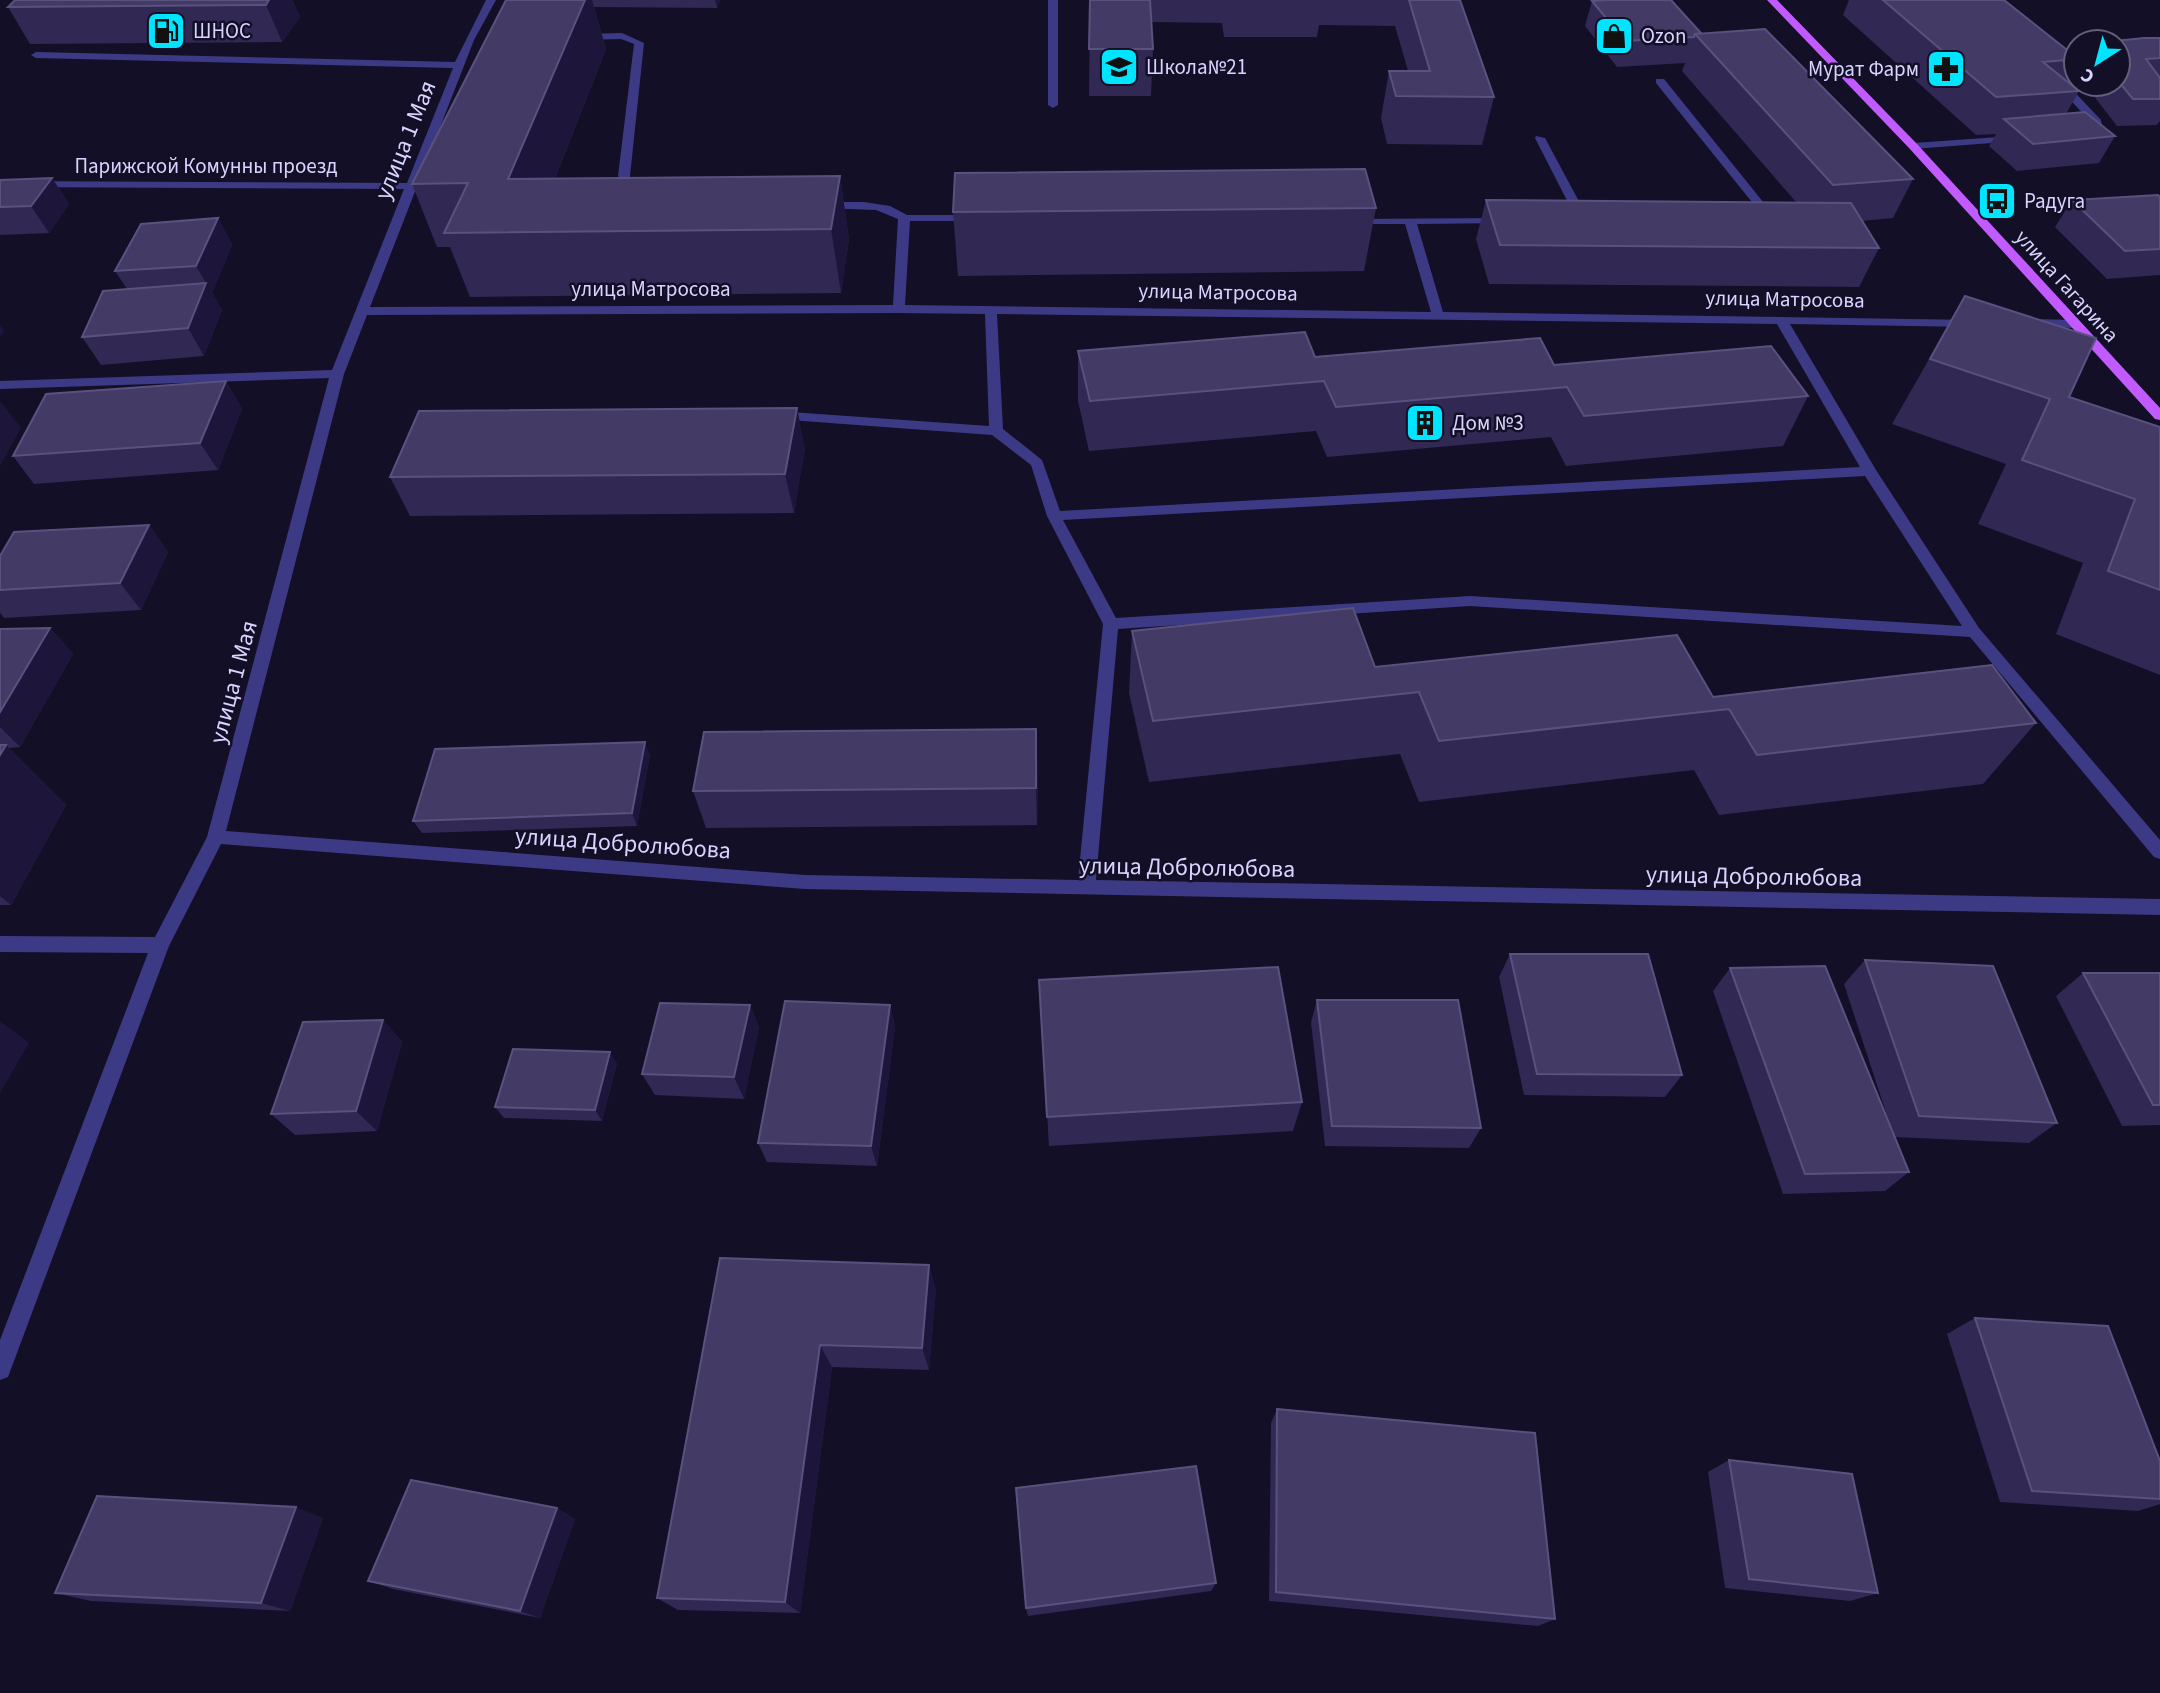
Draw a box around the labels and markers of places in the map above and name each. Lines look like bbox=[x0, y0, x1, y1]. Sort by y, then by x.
fuel station icon: ШНОС bbox=[145, 10, 187, 52]
shop icon: Ozon bbox=[1593, 15, 1635, 57]
place label: ШНОС bbox=[193, 16, 251, 46]
place label: Ozon bbox=[1641, 21, 1686, 51]
school or university icon: Школа№21 bbox=[1098, 46, 1140, 88]
pharmacy icon: Мурат Фарм bbox=[1925, 48, 1967, 90]
place label: Школа№21 bbox=[1146, 52, 1247, 82]
place label: Мурат Фарм bbox=[1808, 54, 1919, 84]
bus stop icon: Радуга bbox=[1976, 180, 2018, 222]
place label: Радуга bbox=[2024, 186, 2085, 216]
building icon: Дом №3 bbox=[1404, 402, 1446, 444]
place label: Дом №3 bbox=[1452, 408, 1524, 438]

